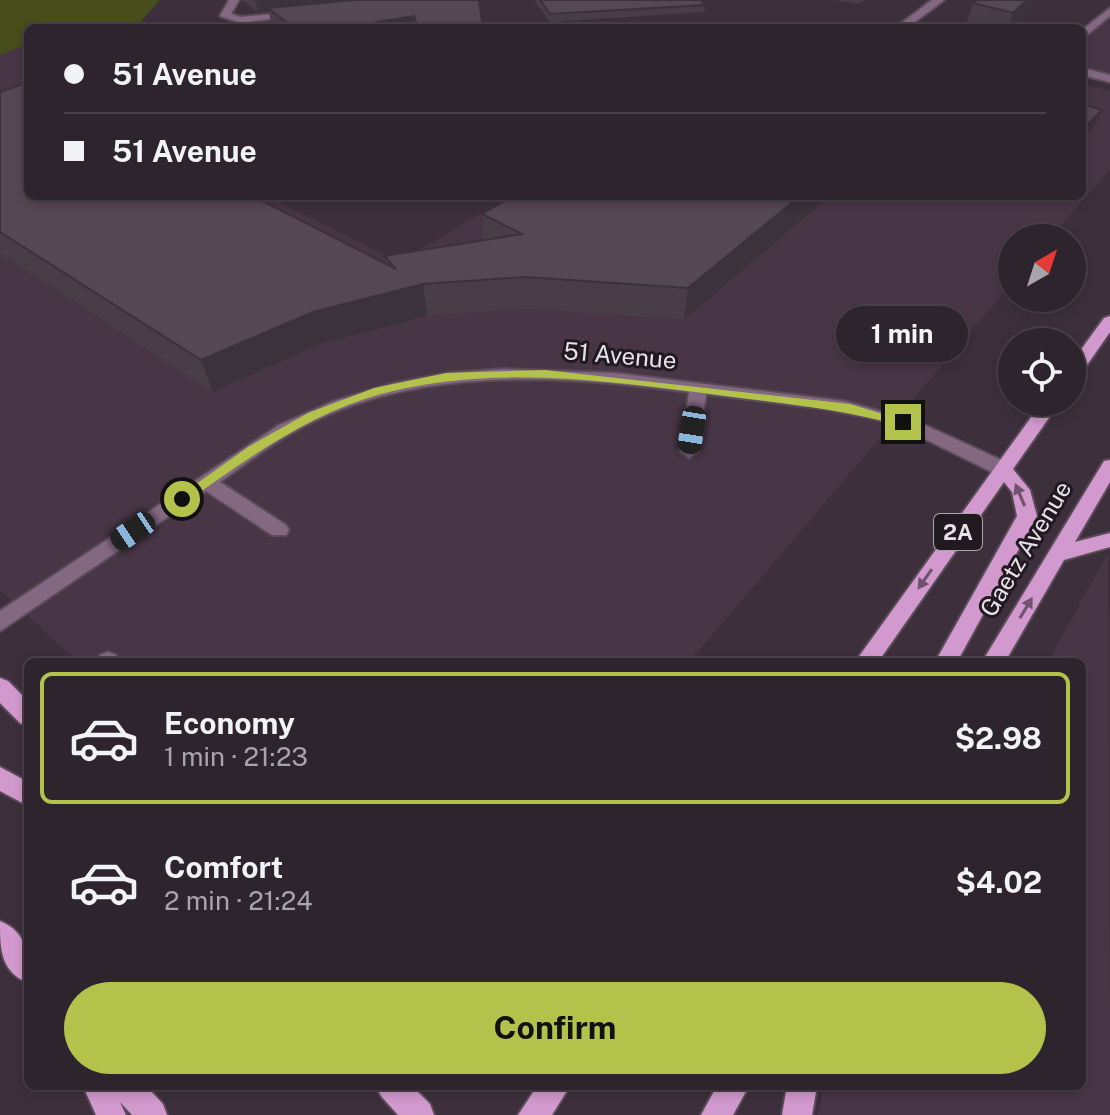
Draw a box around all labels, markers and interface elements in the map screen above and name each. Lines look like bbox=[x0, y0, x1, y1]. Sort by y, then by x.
text: 51 Avenue bbox=[112, 56, 257, 92]
text: 51 Avenue bbox=[112, 133, 257, 169]
north arrow bbox=[998, 224, 1086, 312]
map controls bbox=[998, 224, 1086, 416]
callout: 1 min bbox=[837, 306, 969, 362]
text: 1 min bbox=[871, 318, 933, 349]
button: locate bbox=[998, 328, 1086, 416]
street label: 51 Avenue bbox=[562, 336, 678, 374]
car bbox=[676, 404, 708, 456]
route end bbox=[885, 404, 921, 440]
street label: Gaetz Avenue bbox=[974, 476, 1077, 621]
route start bbox=[164, 481, 200, 517]
one-way arrow bbox=[1013, 483, 1026, 507]
car bbox=[106, 508, 160, 554]
road number: 2A bbox=[934, 514, 982, 550]
one-way arrow bbox=[917, 569, 933, 590]
one-way arrow bbox=[1018, 597, 1032, 619]
icon: car bbox=[68, 702, 140, 774]
text: Economy bbox=[164, 705, 295, 741]
text: $2.98 bbox=[955, 720, 1042, 756]
text: 1 min · 21:23 bbox=[164, 741, 308, 772]
icon: car bbox=[68, 846, 140, 918]
text: Comfort bbox=[164, 849, 283, 885]
text: $4.02 bbox=[955, 864, 1042, 900]
text: 2 min · 21:24 bbox=[164, 885, 313, 916]
button: Confirm bbox=[64, 982, 1046, 1074]

